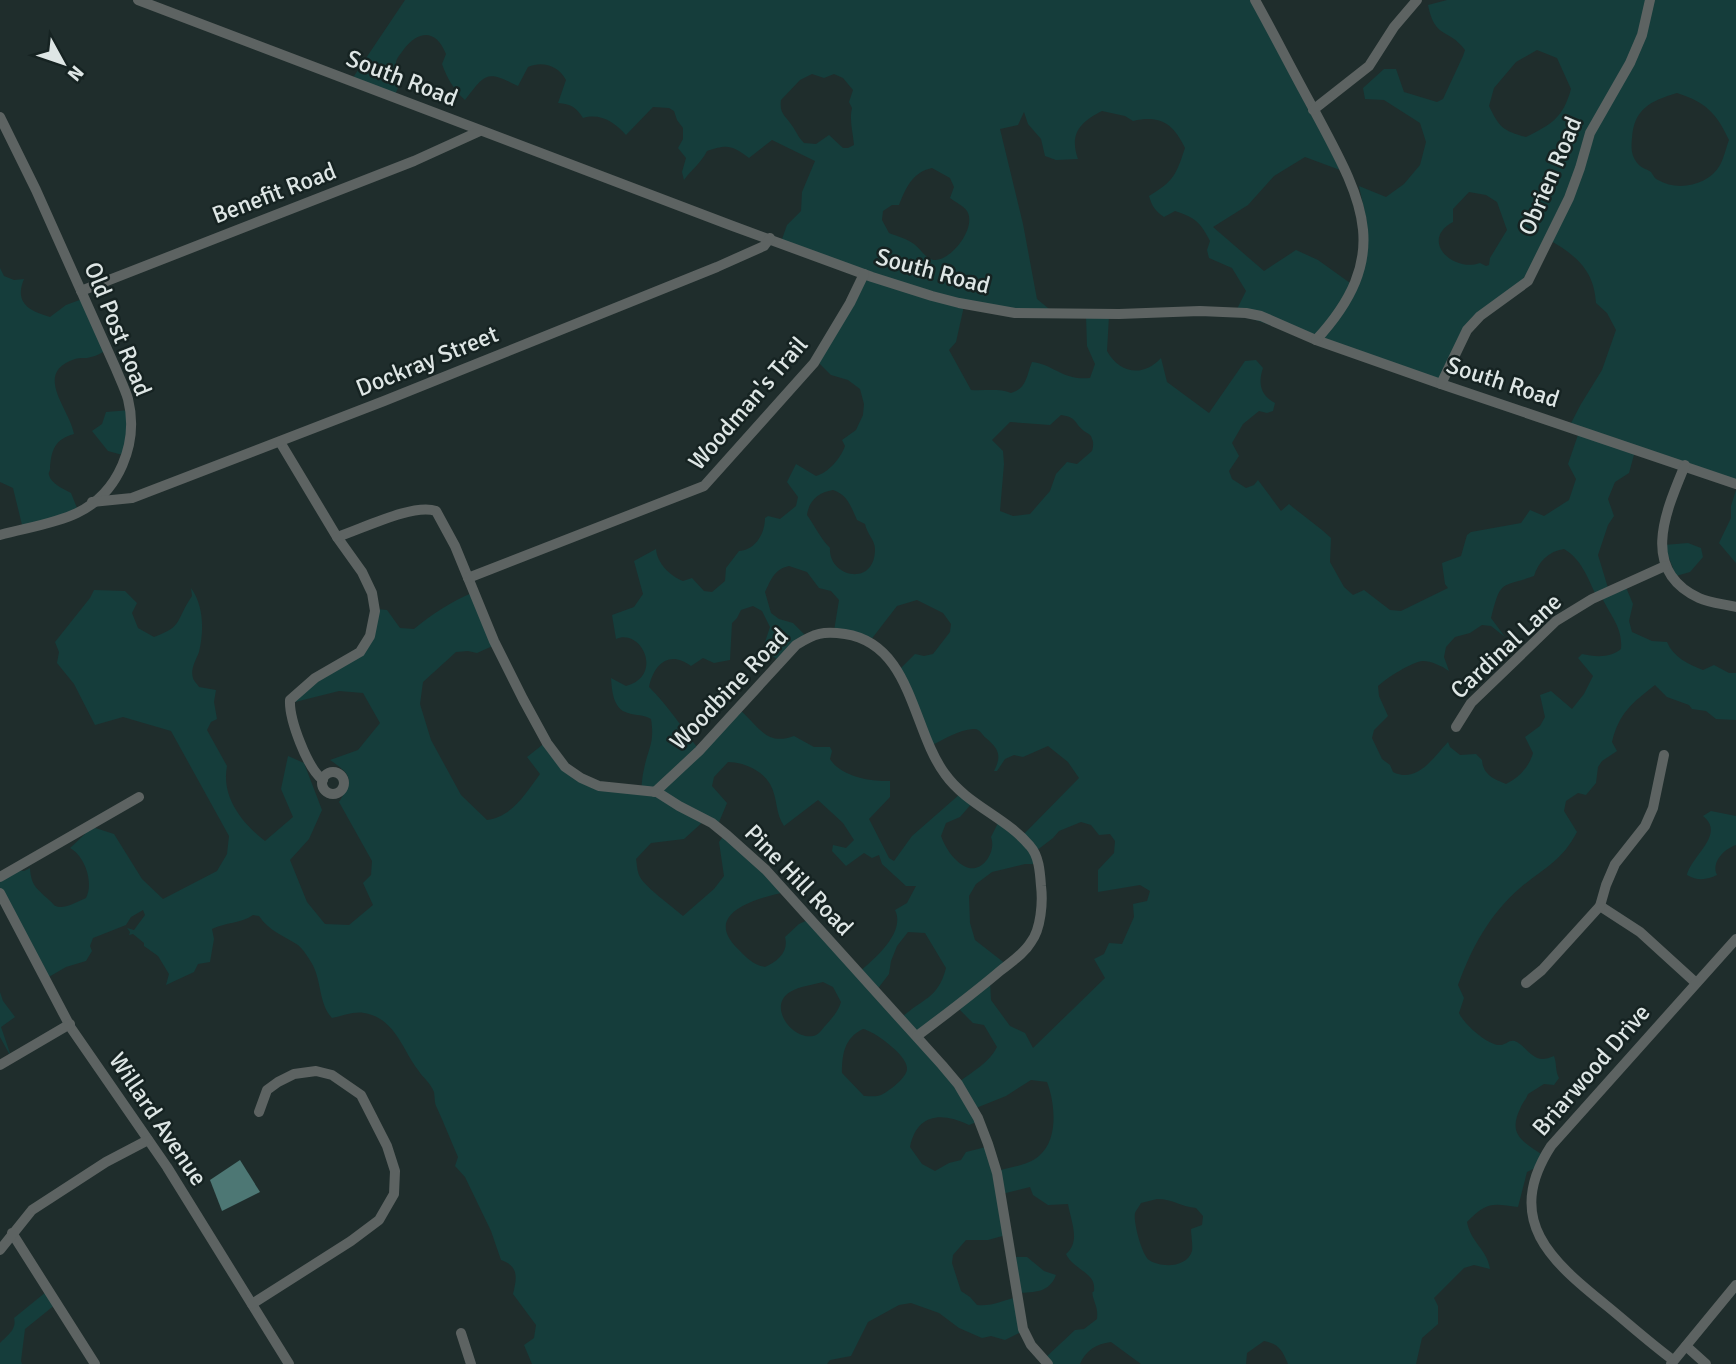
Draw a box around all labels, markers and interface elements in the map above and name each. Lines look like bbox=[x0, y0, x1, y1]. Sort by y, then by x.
north arrow bbox=[28, 28, 98, 98]
street label: South Road bbox=[342, 43, 462, 113]
text: N bbox=[62, 61, 89, 86]
street label: Obrien Road bbox=[1512, 112, 1588, 240]
street label: Benefit Road bbox=[208, 156, 340, 230]
street label: South Road bbox=[873, 241, 993, 301]
street label: Old Post Road bbox=[78, 258, 158, 400]
street label: Dockray Street bbox=[351, 319, 503, 403]
street label: Woodman's Trail bbox=[682, 330, 814, 476]
street label: South Road bbox=[1443, 350, 1563, 414]
street label: Cardinal Lane bbox=[1444, 587, 1568, 705]
street label: Woodbine Road bbox=[663, 622, 795, 756]
street label: Pine Hill Road bbox=[738, 818, 860, 942]
street label: Briarwood Drive bbox=[1526, 998, 1656, 1142]
street label: Willard Avenue bbox=[102, 1047, 214, 1191]

